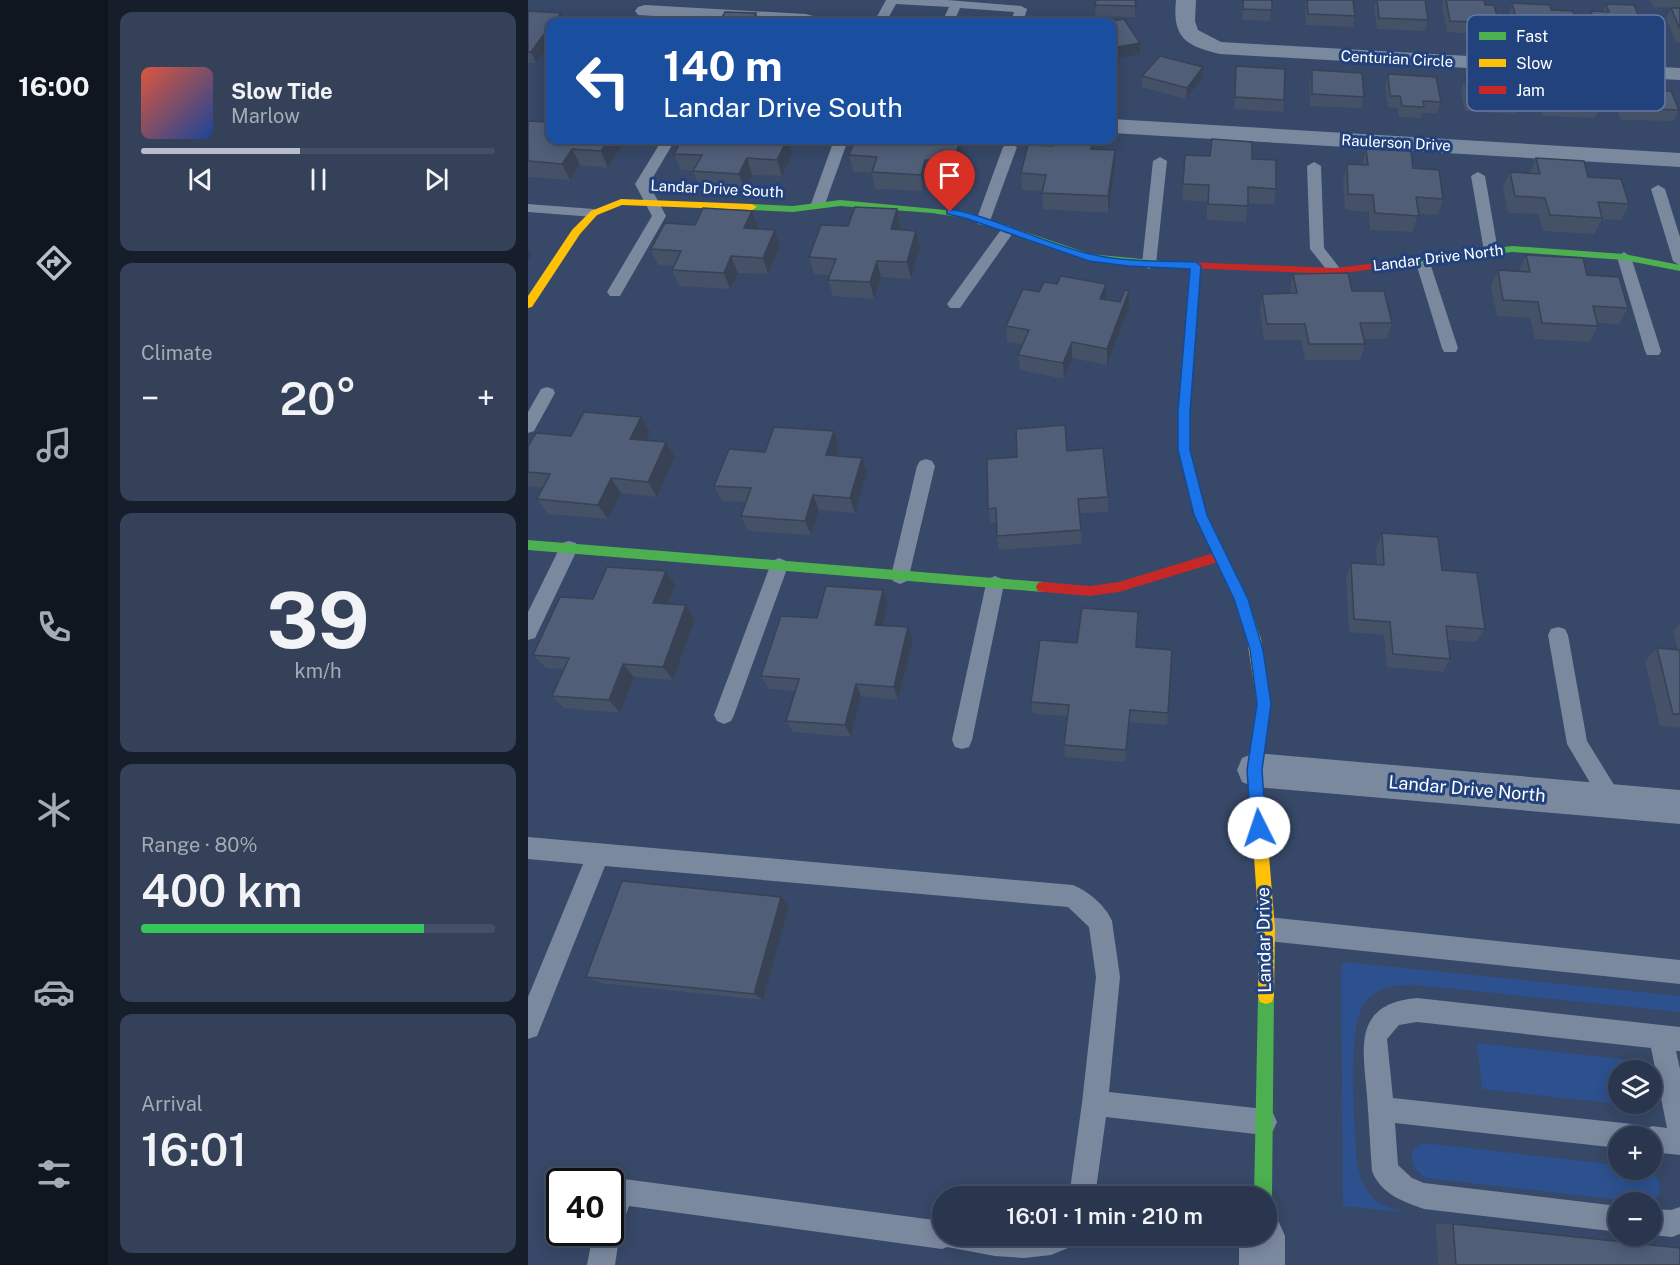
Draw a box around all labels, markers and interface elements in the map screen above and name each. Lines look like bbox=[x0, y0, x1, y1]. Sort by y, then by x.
legend bbox=[1467, 15, 1665, 111]
text: Fast bbox=[1516, 27, 1548, 46]
text: 140 m bbox=[663, 41, 783, 90]
icon: left bbox=[564, 42, 642, 120]
street label: Centurian Circle bbox=[1340, 47, 1454, 70]
text: Slow bbox=[1516, 54, 1553, 73]
text: 16:00 bbox=[18, 70, 90, 102]
text: Slow Tide bbox=[231, 78, 333, 104]
text: Jam bbox=[1516, 81, 1545, 100]
text: Landar Drive South bbox=[663, 91, 903, 123]
text: Marlow bbox=[231, 104, 300, 128]
street label: Raulerson Drive bbox=[1341, 131, 1451, 154]
pin bbox=[924, 150, 975, 212]
icon: arrive bbox=[933, 159, 966, 192]
icon: previous bbox=[184, 163, 217, 196]
icon: pause bbox=[302, 163, 335, 196]
icon: next bbox=[420, 163, 453, 196]
street label: Landar Drive South bbox=[650, 177, 784, 200]
street label: Landar Drive North bbox=[1372, 241, 1504, 274]
icon: directions bbox=[33, 242, 75, 284]
text: Climate bbox=[141, 341, 213, 365]
text: 20° bbox=[279, 372, 357, 425]
text: − bbox=[141, 379, 159, 417]
text: + bbox=[477, 379, 495, 417]
icon: music bbox=[33, 424, 75, 466]
text: 39 bbox=[266, 574, 370, 666]
icon: phone bbox=[33, 606, 75, 648]
text: km/h bbox=[294, 659, 342, 683]
street label: Landar Drive North bbox=[1388, 771, 1546, 806]
icon: climate bbox=[33, 789, 75, 831]
position arrow bbox=[1227, 796, 1291, 860]
text: Range · 80% bbox=[141, 833, 258, 857]
text: 400 km bbox=[141, 864, 302, 917]
street label: Landar Drive bbox=[1252, 887, 1275, 993]
icon: car bbox=[33, 971, 75, 1013]
map controls bbox=[1608, 1060, 1662, 1246]
button: layers bbox=[1608, 1060, 1662, 1114]
text: Arrival bbox=[141, 1092, 203, 1116]
text: 16:01 bbox=[141, 1123, 247, 1176]
button: + bbox=[1608, 1126, 1662, 1180]
icon: filters bbox=[33, 1153, 75, 1195]
speed limit sign: 40 bbox=[546, 1168, 624, 1246]
button: − bbox=[1608, 1192, 1662, 1246]
text: 16:01 · 1 min · 210 m bbox=[1006, 1203, 1203, 1229]

